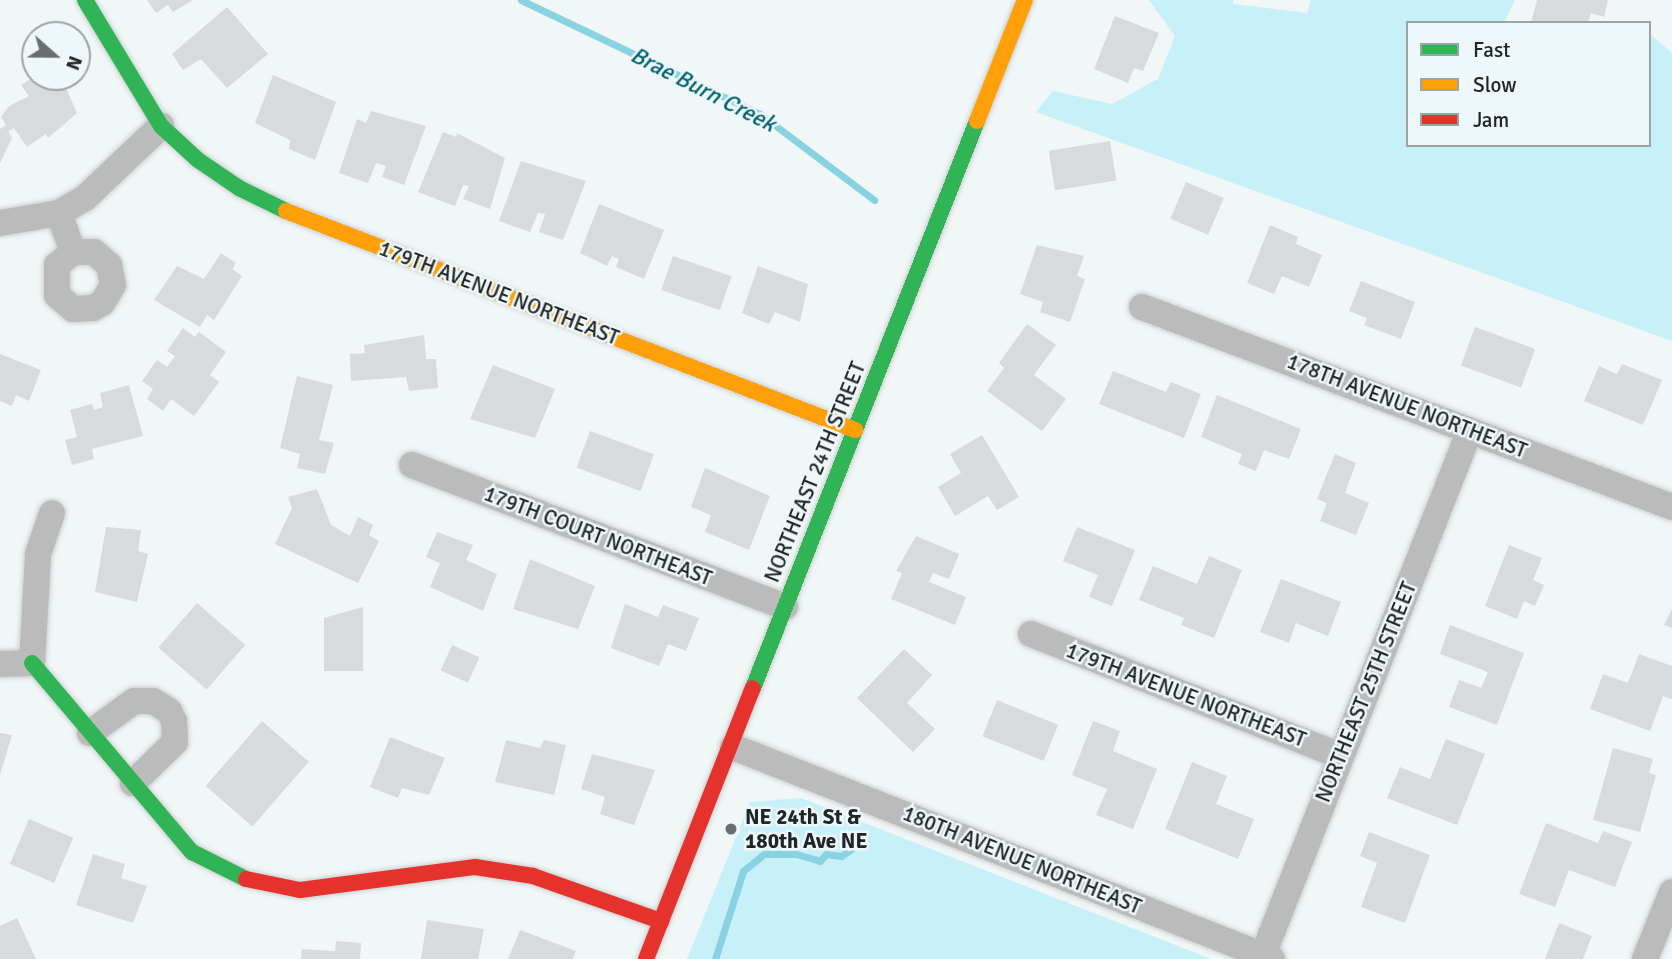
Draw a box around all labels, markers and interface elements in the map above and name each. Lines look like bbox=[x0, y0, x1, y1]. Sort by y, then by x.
north arrow bbox=[21, 21, 91, 91]
legend bbox=[1406, 21, 1651, 147]
text: Fast bbox=[1473, 37, 1510, 63]
water label: Brae Burn Creek bbox=[626, 42, 780, 138]
text: N bbox=[60, 52, 87, 73]
text: Slow bbox=[1473, 72, 1517, 98]
text: Jam bbox=[1473, 107, 1509, 133]
street label: 179TH AVENUE NORTHEAST bbox=[376, 236, 622, 350]
street label: 178TH AVENUE NORTHEAST bbox=[1284, 349, 1530, 463]
street label: NORTHEAST 24TH STREET bbox=[759, 358, 871, 586]
street label: 179TH COURT NORTHEAST bbox=[481, 481, 715, 591]
street label: NORTHEAST 25TH STREET bbox=[1310, 578, 1422, 806]
street label: 179TH AVENUE NORTHEAST bbox=[1063, 638, 1309, 752]
street label: 180TH AVENUE NORTHEAST bbox=[899, 801, 1145, 919]
place label: NE 24th St & 180th Ave NE bbox=[745, 804, 867, 854]
marker: NE 24th St & 180th Ave NE bbox=[723, 821, 739, 837]

